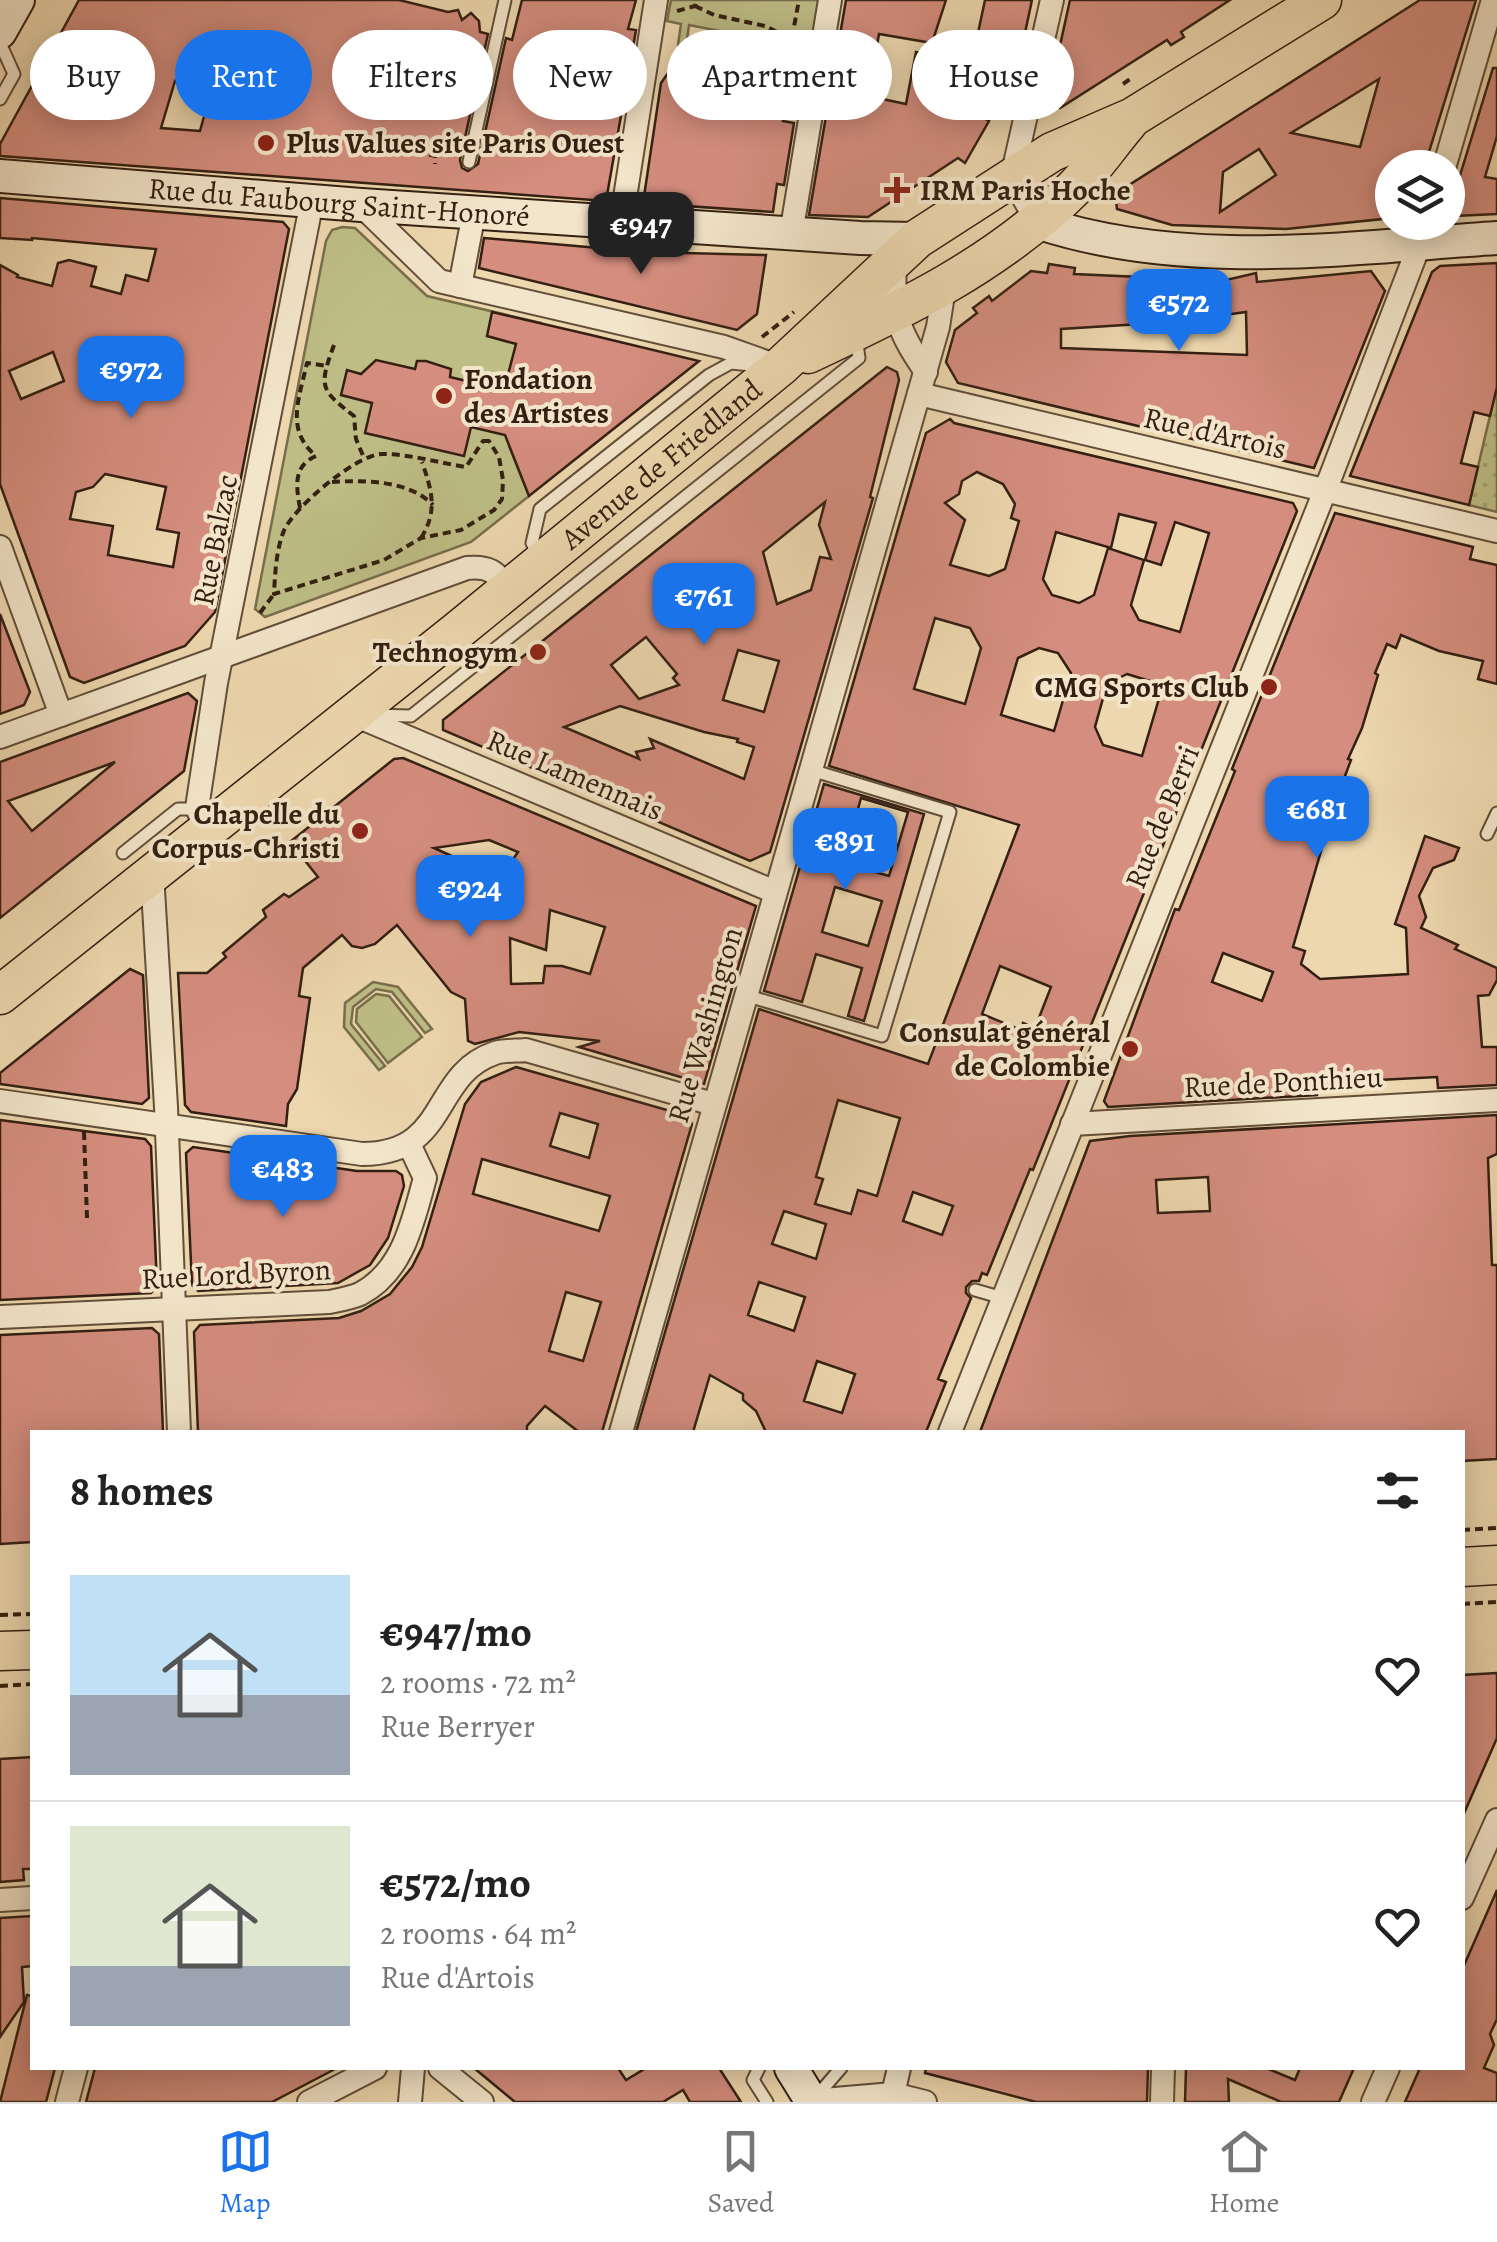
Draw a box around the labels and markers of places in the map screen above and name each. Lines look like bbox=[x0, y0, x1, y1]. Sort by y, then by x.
place label: Plus Values site Paris Ouest bbox=[286, 123, 624, 163]
marker: Plus Values site Paris Ouest bbox=[255, 132, 277, 154]
place label: IRM Paris Hoche bbox=[920, 170, 1131, 210]
marker: IRM Paris Hoche bbox=[884, 177, 910, 203]
pin: €947 bbox=[582, 192, 700, 277]
pin: €572 bbox=[1120, 269, 1238, 354]
pin: €972 bbox=[72, 336, 190, 421]
place label: Fondation des Artistes bbox=[464, 359, 609, 433]
marker: Fondation des Artistes bbox=[433, 385, 455, 407]
pin: €761 bbox=[645, 563, 763, 648]
place label: Technogym bbox=[373, 632, 518, 672]
marker: Technogym bbox=[527, 641, 549, 663]
place label: CMG Sports Club bbox=[1035, 667, 1249, 707]
marker: CMG Sports Club bbox=[1258, 676, 1280, 698]
pin: €681 bbox=[1258, 776, 1376, 861]
place label: Chapelle du Corpus-Christi bbox=[152, 794, 341, 868]
pin: €891 bbox=[786, 808, 904, 893]
marker: Chapelle du Corpus-Christi bbox=[349, 820, 371, 842]
pin: €924 bbox=[411, 855, 529, 940]
place label: Consulat général de Colombie bbox=[899, 1012, 1110, 1086]
marker: Consulat général de Colombie bbox=[1119, 1038, 1141, 1060]
pin: €483 bbox=[224, 1135, 342, 1220]

